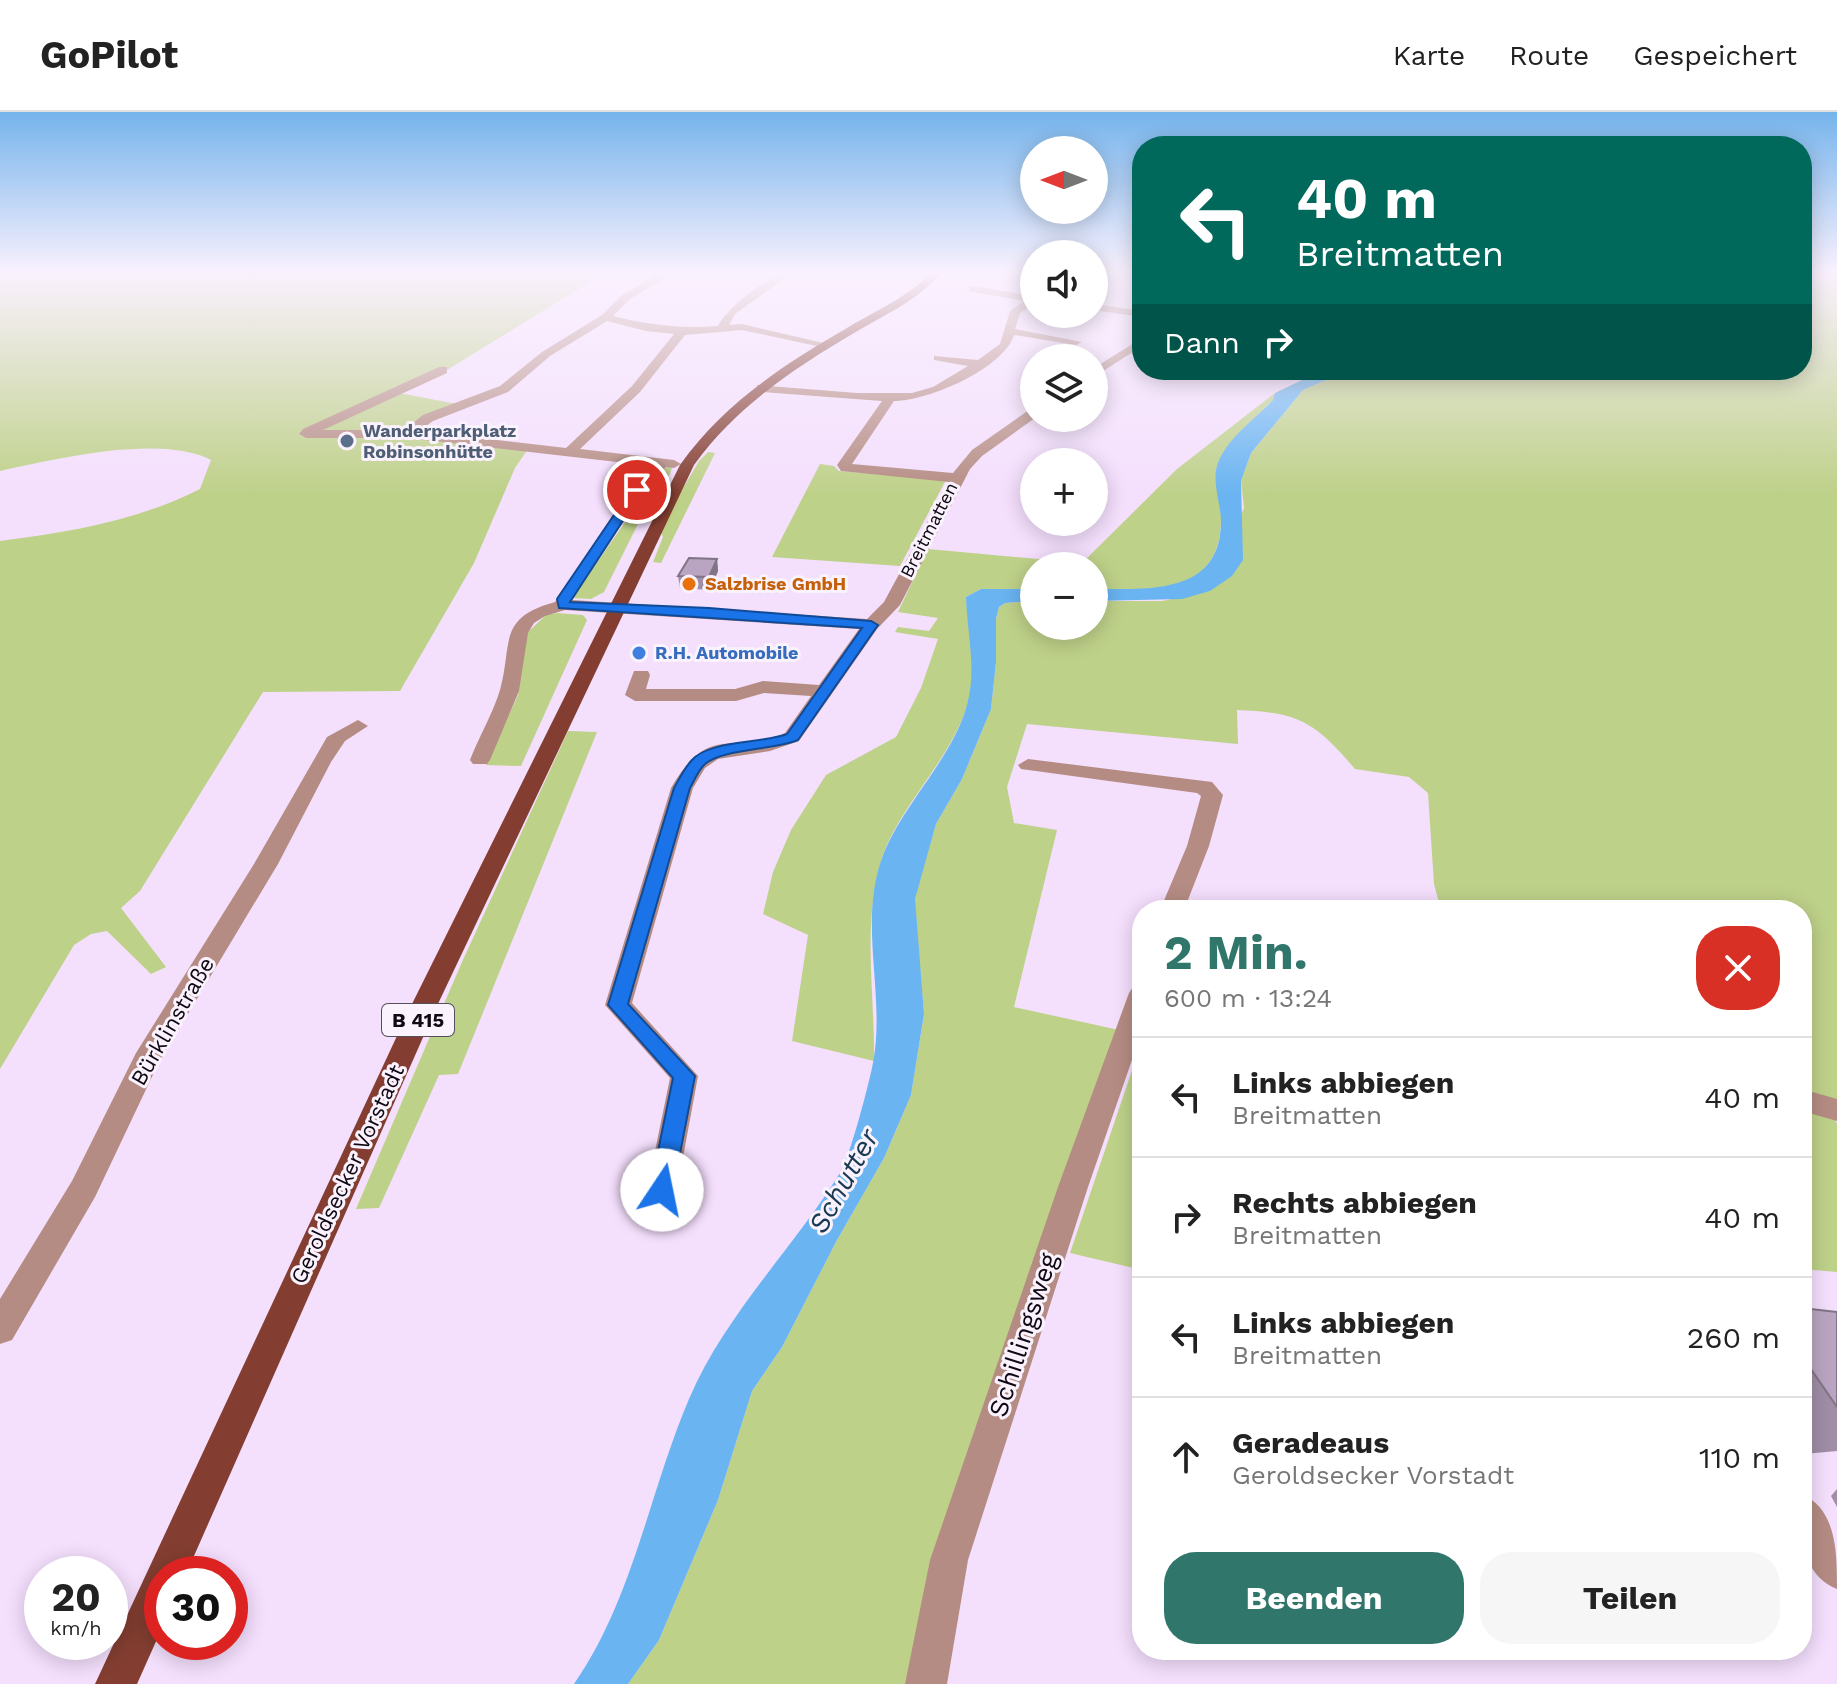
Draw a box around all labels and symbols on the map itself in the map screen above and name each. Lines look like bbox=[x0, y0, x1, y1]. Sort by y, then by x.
north arrow bbox=[1020, 136, 1108, 224]
place label: Wanderparkplatz Robinsonhütte bbox=[363, 420, 516, 462]
marker: Wanderparkplatz Robinsonhütte bbox=[338, 432, 356, 450]
pin bbox=[603, 456, 671, 524]
street label: Breitmatten bbox=[896, 479, 962, 581]
place label: Salzbrise GmbH bbox=[705, 573, 846, 594]
marker: Salzbrise GmbH bbox=[680, 575, 698, 593]
place label: R.H. Automobile bbox=[655, 642, 799, 663]
marker: R.H. Automobile bbox=[630, 644, 648, 662]
street label: Bürklinstraße bbox=[126, 953, 219, 1090]
road number: B 415 bbox=[382, 1004, 454, 1036]
street label: Geroldsecker Vorstadt bbox=[286, 1061, 409, 1288]
water label: Schutter bbox=[801, 1122, 886, 1239]
position arrow bbox=[620, 1148, 704, 1232]
street label: Schillingsweg bbox=[982, 1249, 1064, 1421]
speed limit sign: 30 bbox=[144, 1556, 248, 1660]

